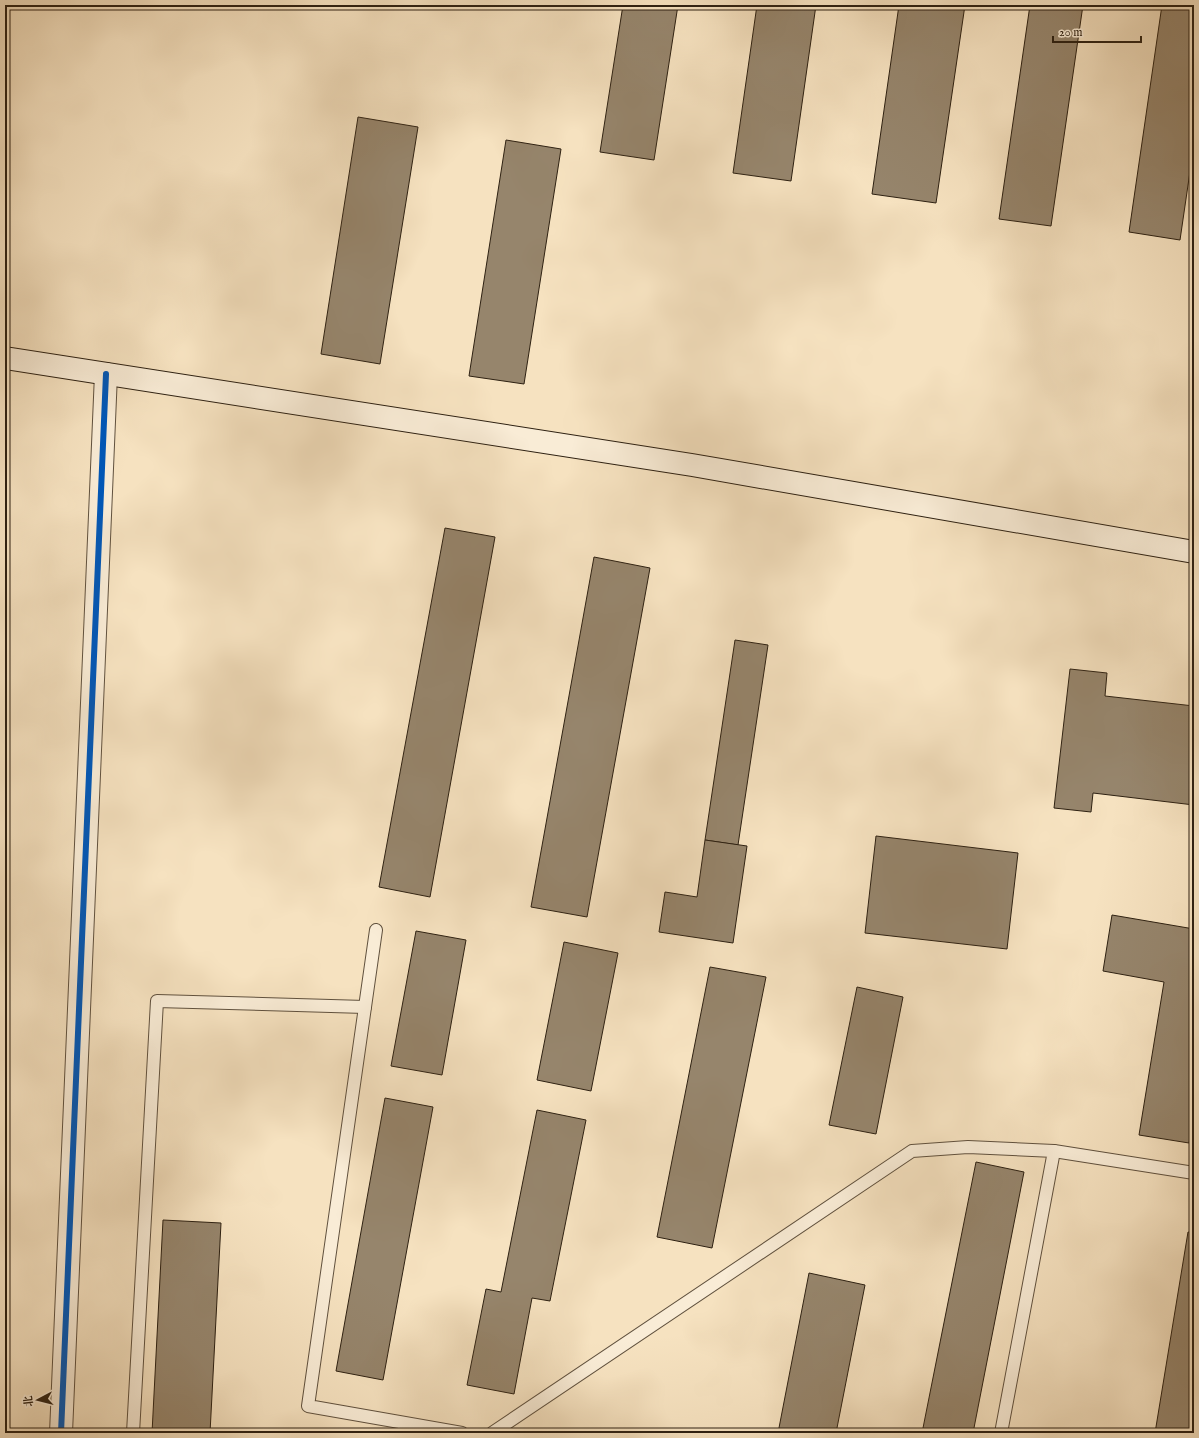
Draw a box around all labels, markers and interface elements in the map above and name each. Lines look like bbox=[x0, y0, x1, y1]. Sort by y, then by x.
scale bar bbox=[1053, 18, 1141, 44]
text: 20 m bbox=[1059, 25, 1082, 40]
north arrow bbox=[18, 1380, 58, 1420]
text: 北 bbox=[21, 1395, 37, 1407]

